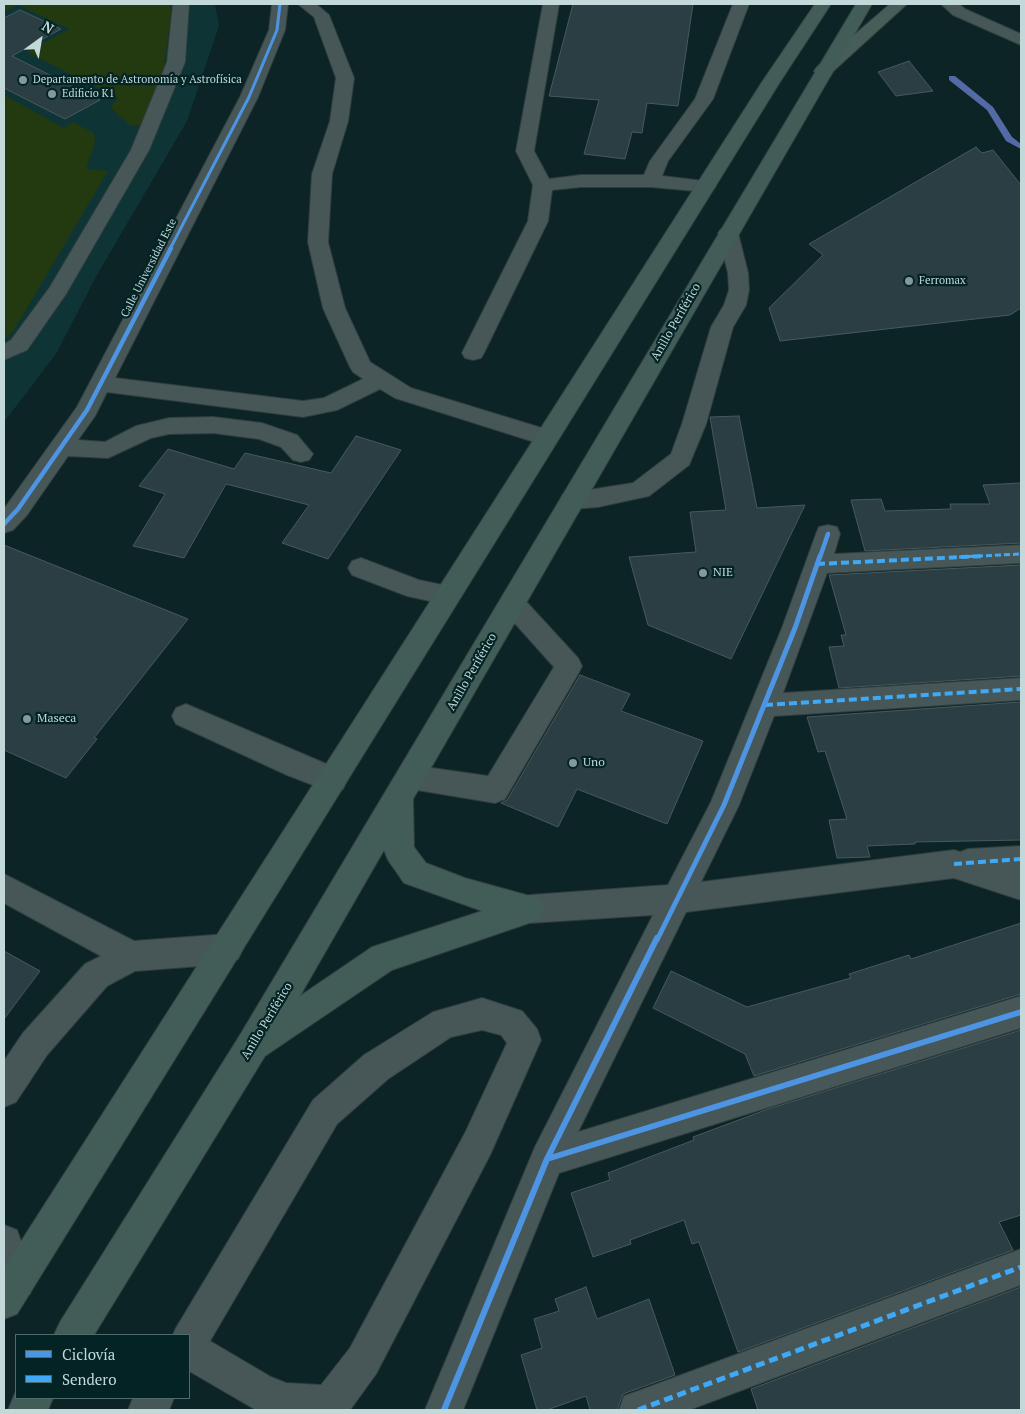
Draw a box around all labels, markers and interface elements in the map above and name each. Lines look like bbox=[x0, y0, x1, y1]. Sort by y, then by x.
north arrow bbox=[15, 15, 65, 65]
text: N bbox=[39, 16, 58, 38]
place label: Departamento de Astronomía y Astrofísica bbox=[33, 73, 242, 87]
marker: Departamento de Astronomía y Astrofísica bbox=[17, 74, 29, 86]
place label: Edificio K1 bbox=[62, 87, 115, 101]
marker: Edificio K1 bbox=[46, 88, 58, 100]
street label: Calle Universidad Este bbox=[118, 216, 180, 320]
place label: Ferromax bbox=[919, 274, 966, 288]
marker: Ferromax bbox=[903, 275, 915, 287]
street label: Anillo Periférico bbox=[648, 281, 704, 363]
place label: NIE bbox=[713, 566, 733, 580]
marker: NIE bbox=[697, 567, 709, 579]
street label: Anillo Periférico bbox=[444, 631, 500, 713]
place label: Maseca bbox=[37, 712, 76, 726]
marker: Maseca bbox=[21, 713, 33, 725]
place label: Uno bbox=[583, 756, 605, 770]
marker: Uno bbox=[567, 757, 579, 769]
street label: Anillo Periférico bbox=[238, 980, 296, 1062]
legend bbox=[15, 1334, 190, 1399]
text: Ciclovía bbox=[62, 1344, 115, 1364]
text: Sendero bbox=[62, 1369, 116, 1389]

